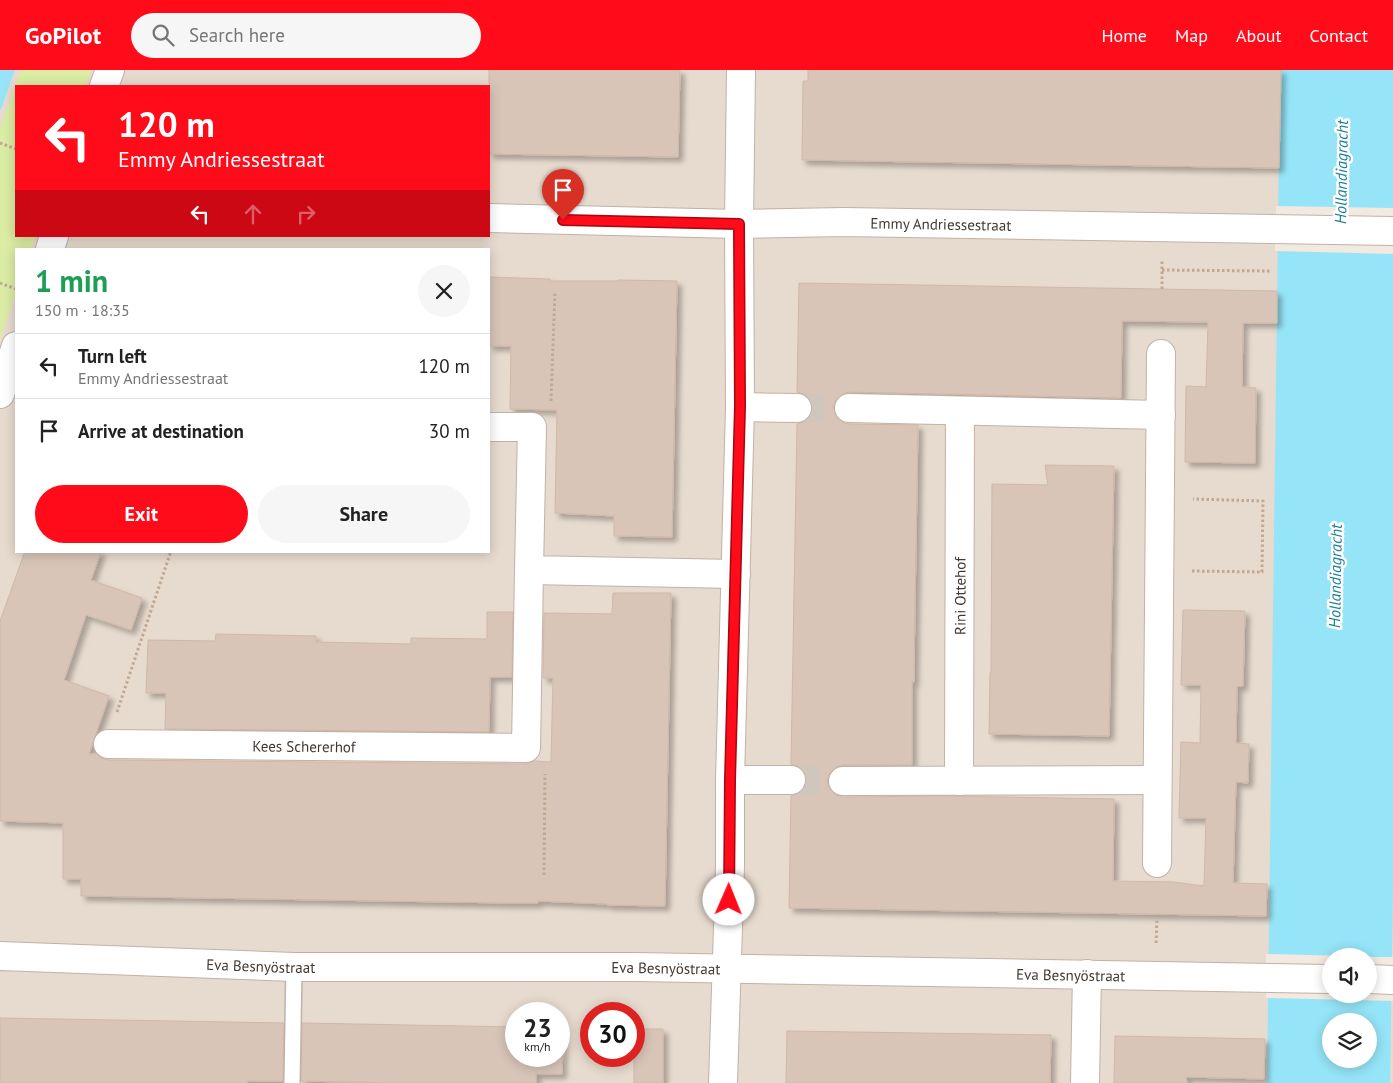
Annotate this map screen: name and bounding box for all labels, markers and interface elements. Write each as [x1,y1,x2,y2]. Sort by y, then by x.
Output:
search box [131,13,481,58]
text: GoPilot [25,20,101,51]
icon: search [149,21,177,49]
text: Search here [189,23,285,47]
text: Home [1101,24,1147,47]
text: Map [1175,24,1208,47]
text: About [1236,24,1282,47]
text: Contact [1310,24,1368,47]
text: 120 m [118,101,215,147]
icon: left [35,105,100,170]
water label: Hollandiagracht [1330,119,1352,224]
text: Emmy Andriessestraat [118,145,325,173]
pin [542,169,584,220]
icon: arrive [549,176,577,204]
icon: left [186,200,214,228]
icon: ahead [239,200,267,228]
icon: right [292,200,320,228]
street label: Emmy Andriessestraat [870,213,1012,234]
text: 1 min [35,261,108,300]
button: close [418,265,470,317]
text: 150 m · 18:35 [35,300,130,320]
text: Turn left [78,344,147,368]
icon: left [35,352,63,380]
text: 120 m [418,354,470,378]
text: Emmy Andriessestraat [78,368,228,388]
icon: arrive [35,417,63,445]
text: Arrive at destination [78,419,244,443]
text: 30 m [429,419,470,443]
button: Exit [35,485,248,543]
button: Share [258,485,470,543]
water label: Hollandiagracht [1324,523,1346,628]
street label: Rini Ottehof [950,556,969,635]
street label: Kees Schererhof [252,736,357,756]
position arrow [702,873,754,925]
map controls [1322,948,1377,1068]
button: sound [1322,948,1377,1003]
street label: Eva Besnyöstraat [206,954,315,977]
street label: Eva Besnyöstraat [611,958,720,978]
street label: Eva Besnyöstraat [1016,964,1125,985]
speed limit sign: 30 [580,1002,645,1067]
text: 23 [523,1012,552,1044]
button: layers [1322,1013,1377,1068]
text: km/h [524,1039,551,1054]

